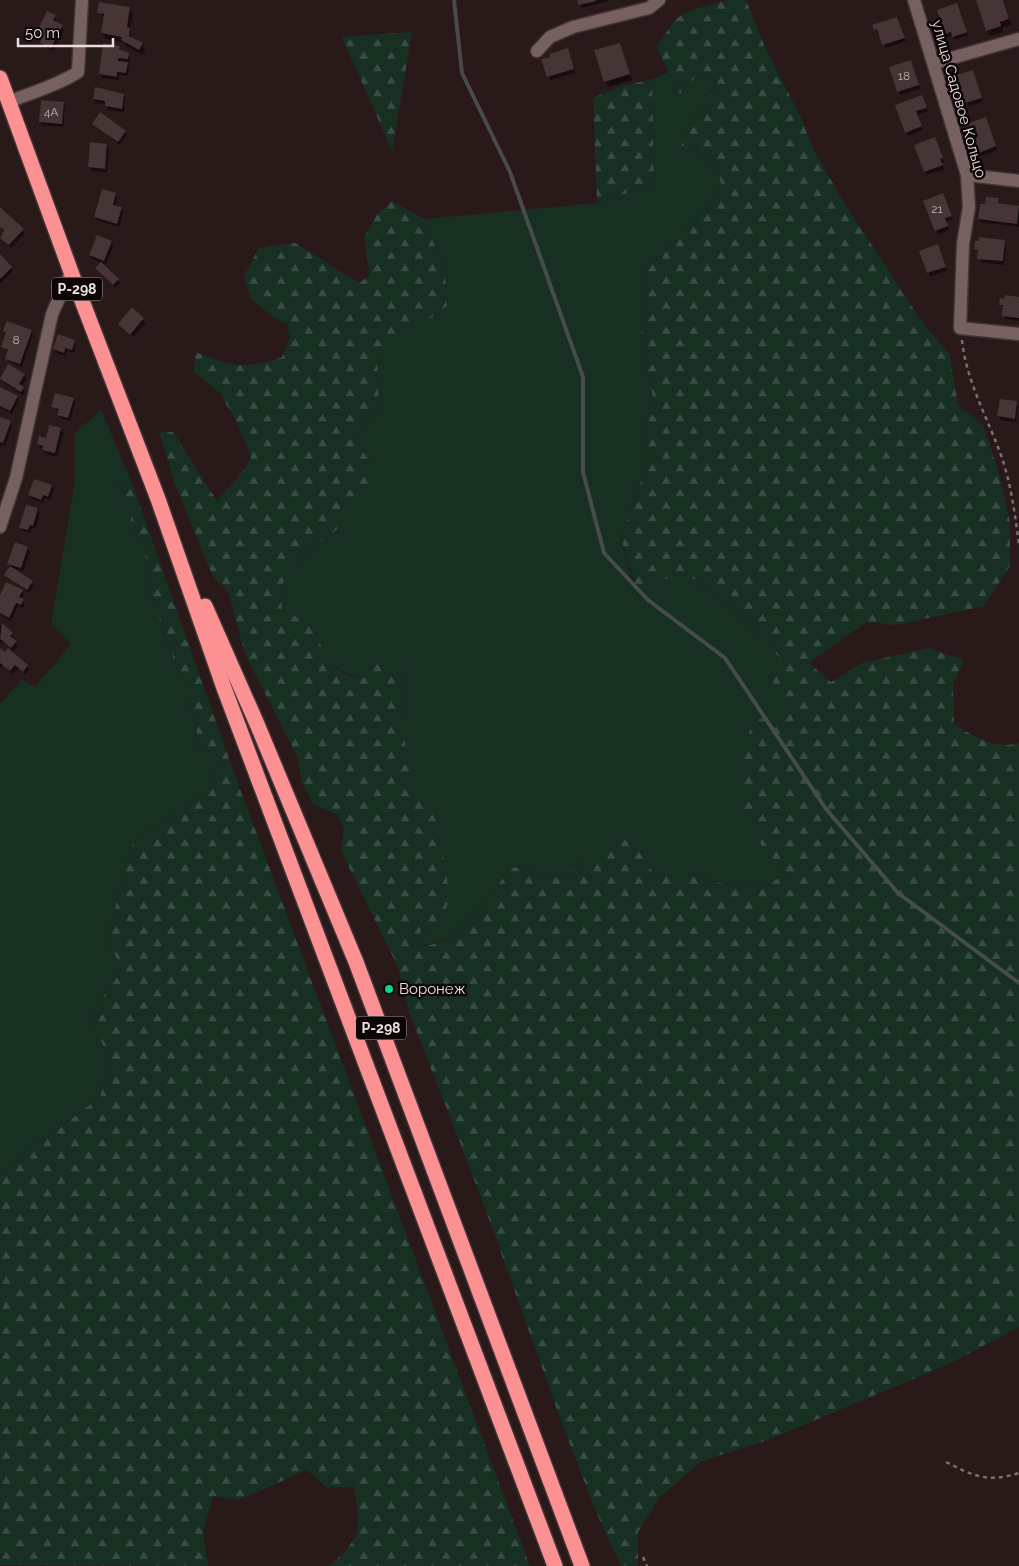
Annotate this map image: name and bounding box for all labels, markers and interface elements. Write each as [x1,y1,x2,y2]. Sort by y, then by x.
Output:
scale bar [18,15,112,47]
street label: улица Садовое Кольцо [928,18,990,180]
text: 50 m [25,24,60,42]
house number: 18 [898,69,910,83]
house number: 4А [44,105,58,119]
house number: 21 [931,202,943,216]
road number: Р-298 [52,278,102,300]
house number: 8 [12,333,20,347]
place label: Воронеж [399,980,466,998]
marker: Воронеж [383,983,395,995]
road number: Р-298 [356,1016,406,1040]

